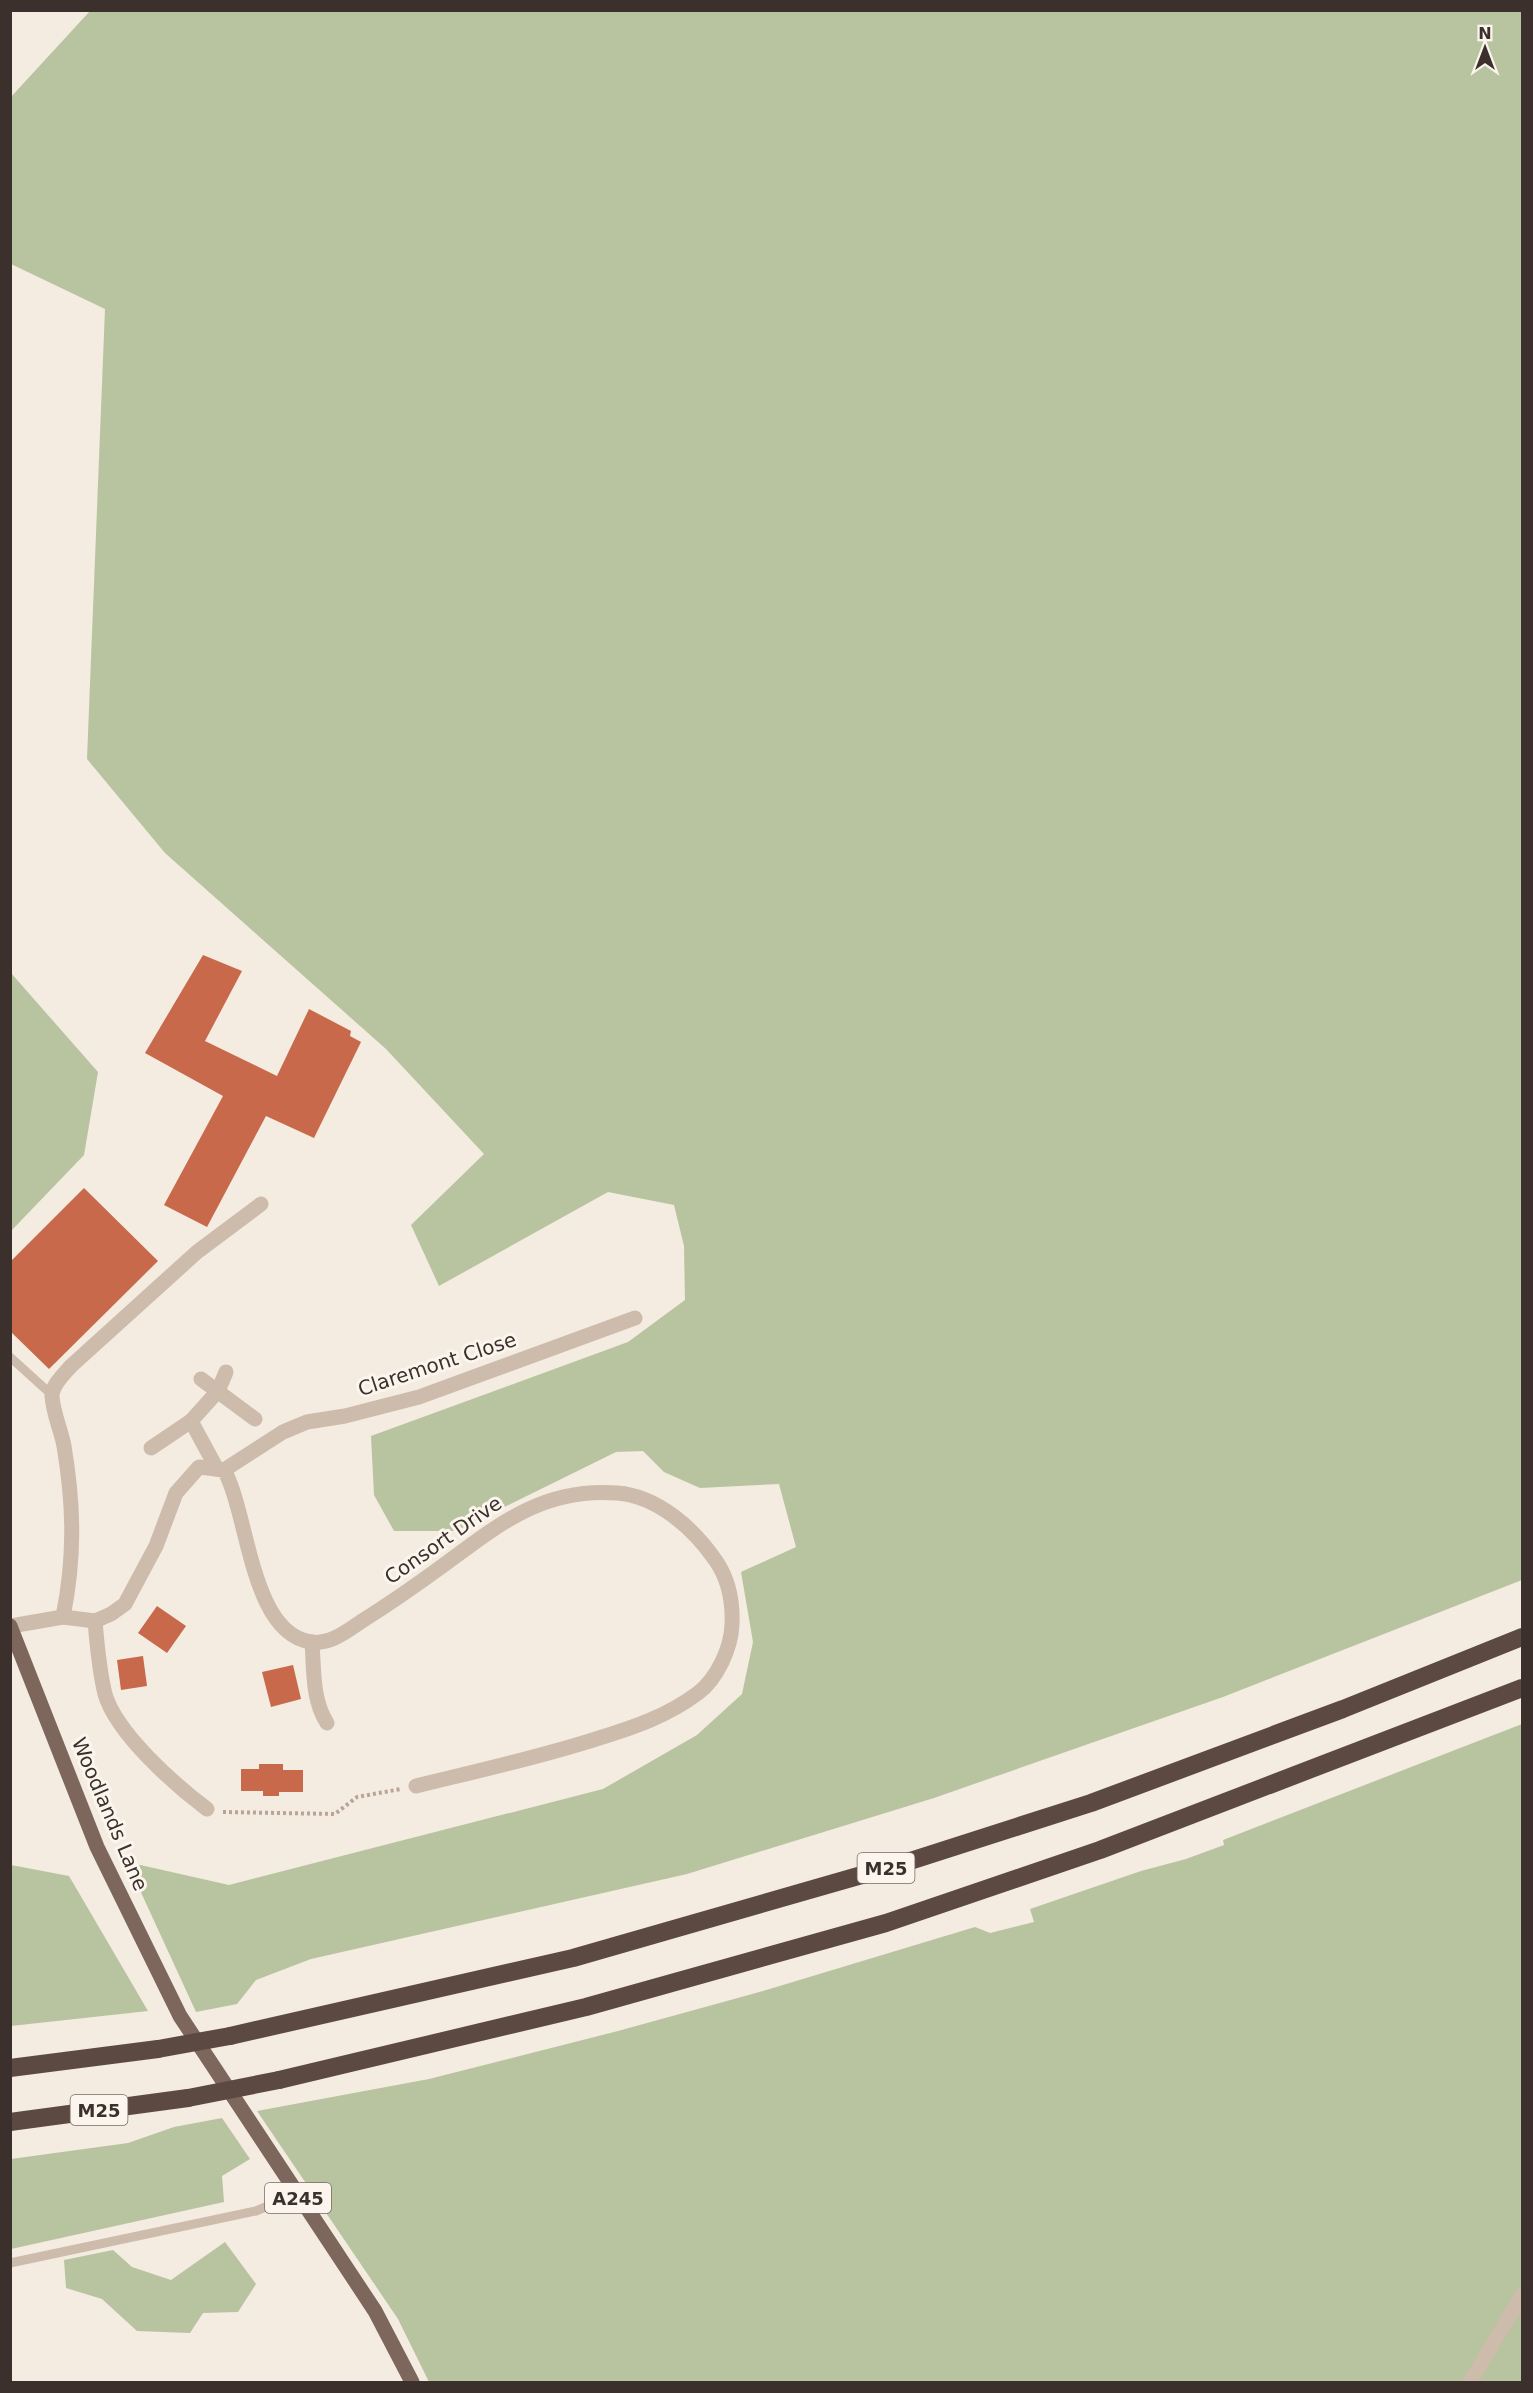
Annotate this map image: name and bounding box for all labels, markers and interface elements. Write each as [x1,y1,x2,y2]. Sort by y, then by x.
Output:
north arrow [1455,18,1515,78]
text: N [1478,24,1492,43]
street label: Claremont Close [355,1327,519,1401]
street label: Consort Drive [380,1491,506,1589]
street label: Woodlands Lane [67,1734,153,1894]
road number: M25 [858,1853,914,1883]
road number: M25 [70,2095,128,2125]
road number: A245 [265,2183,331,2213]

